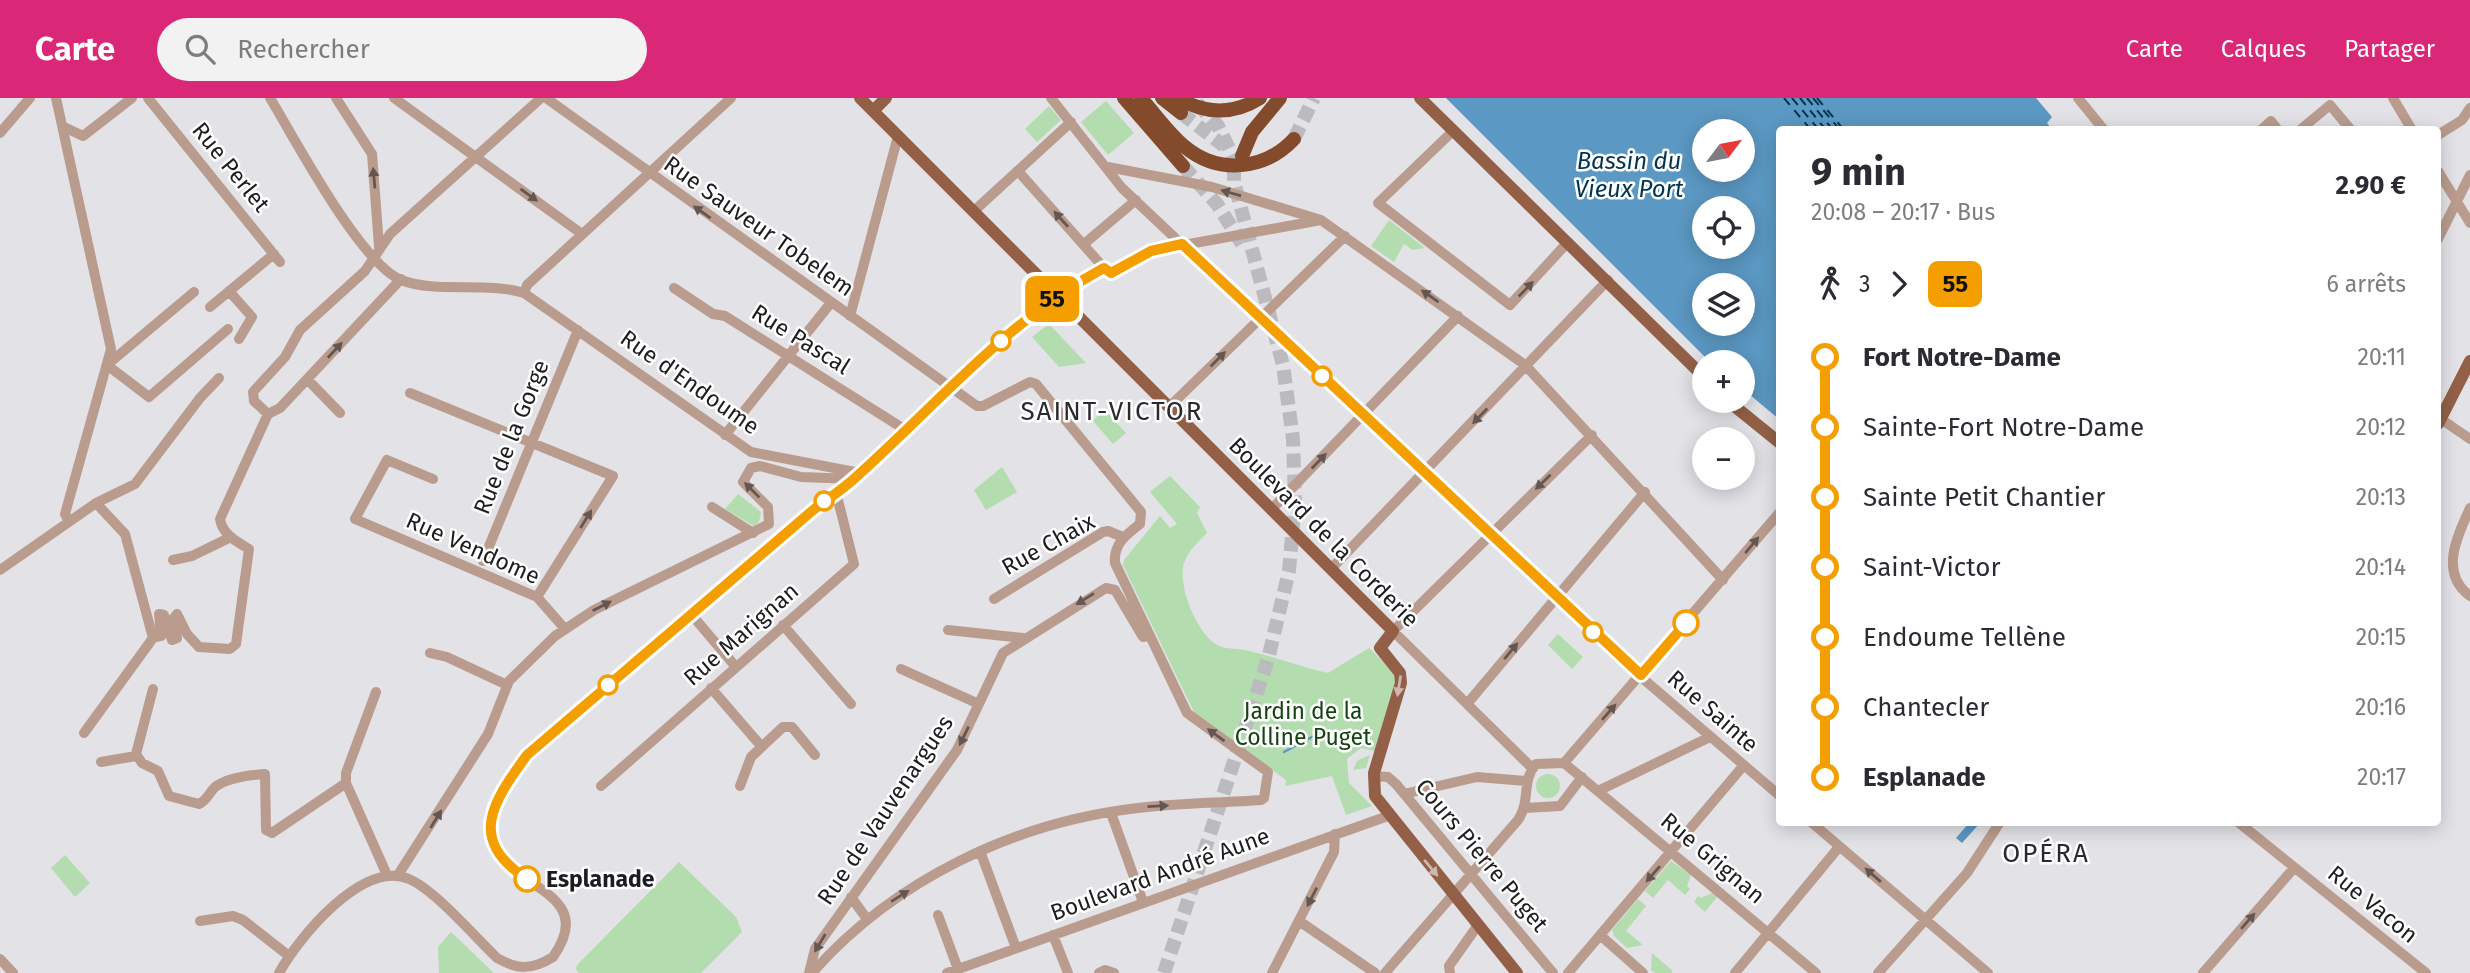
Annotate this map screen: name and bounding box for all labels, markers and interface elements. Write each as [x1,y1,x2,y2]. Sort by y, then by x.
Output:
search box [157,18,647,81]
text: Carte [35,29,115,69]
icon: search [181,30,219,68]
text: Rechercher [237,34,370,65]
text: Carte [2126,35,2183,63]
text: Calques [2221,35,2306,63]
text: Partager [2344,35,2435,63]
street label: Rue Perlet [186,116,276,218]
north arrow [1692,119,1755,182]
map controls [1692,119,1755,490]
water label: Bassin du Vieux Port [1575,147,1684,203]
text: 9 min [1811,149,1906,195]
street label: Rue Sauveur Tobelem [659,150,859,302]
one-way arrow [368,166,379,188]
text: 2.90 € [2336,170,2406,201]
one-way arrow [1220,187,1241,197]
one-way arrow [520,188,538,202]
button: locate [1692,196,1755,259]
text: 20:08 – 20:17 · Bus [1811,198,1995,226]
one-way arrow [693,205,711,219]
one-way arrow [1054,211,1070,228]
icon: walk [1811,265,1849,303]
icon: forward [1880,265,1918,303]
text: 3 [1859,270,1870,298]
text: 55 [1942,270,1968,298]
text: 6 arrêts [2326,270,2406,298]
button: layers [1692,273,1755,336]
line badge: 55 [1020,276,1084,322]
one-way arrow [1518,281,1534,298]
text: 55 [1039,285,1065,313]
one-way arrow [1421,289,1439,303]
street label: Rue Pascal [747,298,856,380]
street label: Rue d'Endoume [615,324,765,440]
unlabelled marker [991,331,1011,351]
one-way arrow [326,342,342,359]
text: Fort Notre-Dame [1863,342,2061,373]
text: 20:11 [2358,343,2406,371]
one-way arrow [1209,350,1226,367]
button: + [1692,350,1755,413]
street label: Rue de la Gorge [467,356,555,518]
unlabelled marker [1312,366,1332,386]
district label: SAINT-VICTOR [1020,396,1204,427]
one-way arrow [1471,407,1488,424]
text: Sainte-Fort Notre-Dame [1863,412,2144,443]
text: 20:12 [2356,413,2406,441]
button: − [1692,427,1755,490]
street label: Boulevard de la Corderie [1223,431,1425,633]
one-way arrow [1310,452,1327,469]
one-way arrow [1535,474,1552,490]
one-way arrow [743,482,760,498]
text: Sainte Petit Chantier [1863,482,2105,513]
text: 20:13 [2356,483,2406,511]
unlabelled marker [814,491,834,511]
street label: Rue Vendome [402,506,544,590]
street label: Rue Chaix [997,507,1100,581]
one-way arrow [580,509,593,528]
one-way arrow [1744,537,1759,554]
text: Saint-Victor [1863,552,2001,583]
text: 20:14 [2355,553,2406,581]
street label: Rue Marignan [678,576,804,692]
one-way arrow [1076,593,1095,606]
one-way arrow [592,600,612,611]
unlabelled marker [1673,610,1699,636]
unlabelled marker [1583,622,1603,642]
text: Endoume Tellène [1863,622,2066,653]
text: 20:15 [2356,623,2406,651]
one-way arrow [1503,643,1518,661]
street label: Rue Sainte [1662,664,1764,758]
unlabelled marker [598,675,618,695]
one-way arrow [1393,675,1404,697]
text: Chantecler [1863,692,1989,723]
text: 20:16 [2355,693,2406,721]
park label: Jardin de la Colline Puget [1235,697,1372,751]
one-way arrow [1601,703,1617,721]
street label: Rue de Vauvenargues [811,710,959,910]
one-way arrow [958,726,969,746]
one-way arrow [1207,729,1225,743]
text: Esplanade [1863,762,1986,793]
text: 20:17 [2357,763,2406,791]
street label: Cours Pierre Puget [1410,773,1555,938]
one-way arrow [1147,801,1169,812]
street label: Rue Grignan [1655,806,1771,910]
one-way arrow [430,809,443,828]
street label: Boulevard André Aune [1047,821,1273,927]
district label: OPÉRA [2002,838,2090,869]
street label: Rue Vacon [2322,859,2424,949]
one-way arrow [1423,860,1438,877]
place label: Esplanade [546,865,655,893]
one-way arrow [1646,865,1661,882]
marker: Esplanade [514,866,540,892]
one-way arrow [1865,868,1882,883]
one-way arrow [1306,887,1318,907]
one-way arrow [890,890,909,903]
one-way arrow [2240,913,2255,930]
one-way arrow [814,933,826,952]

